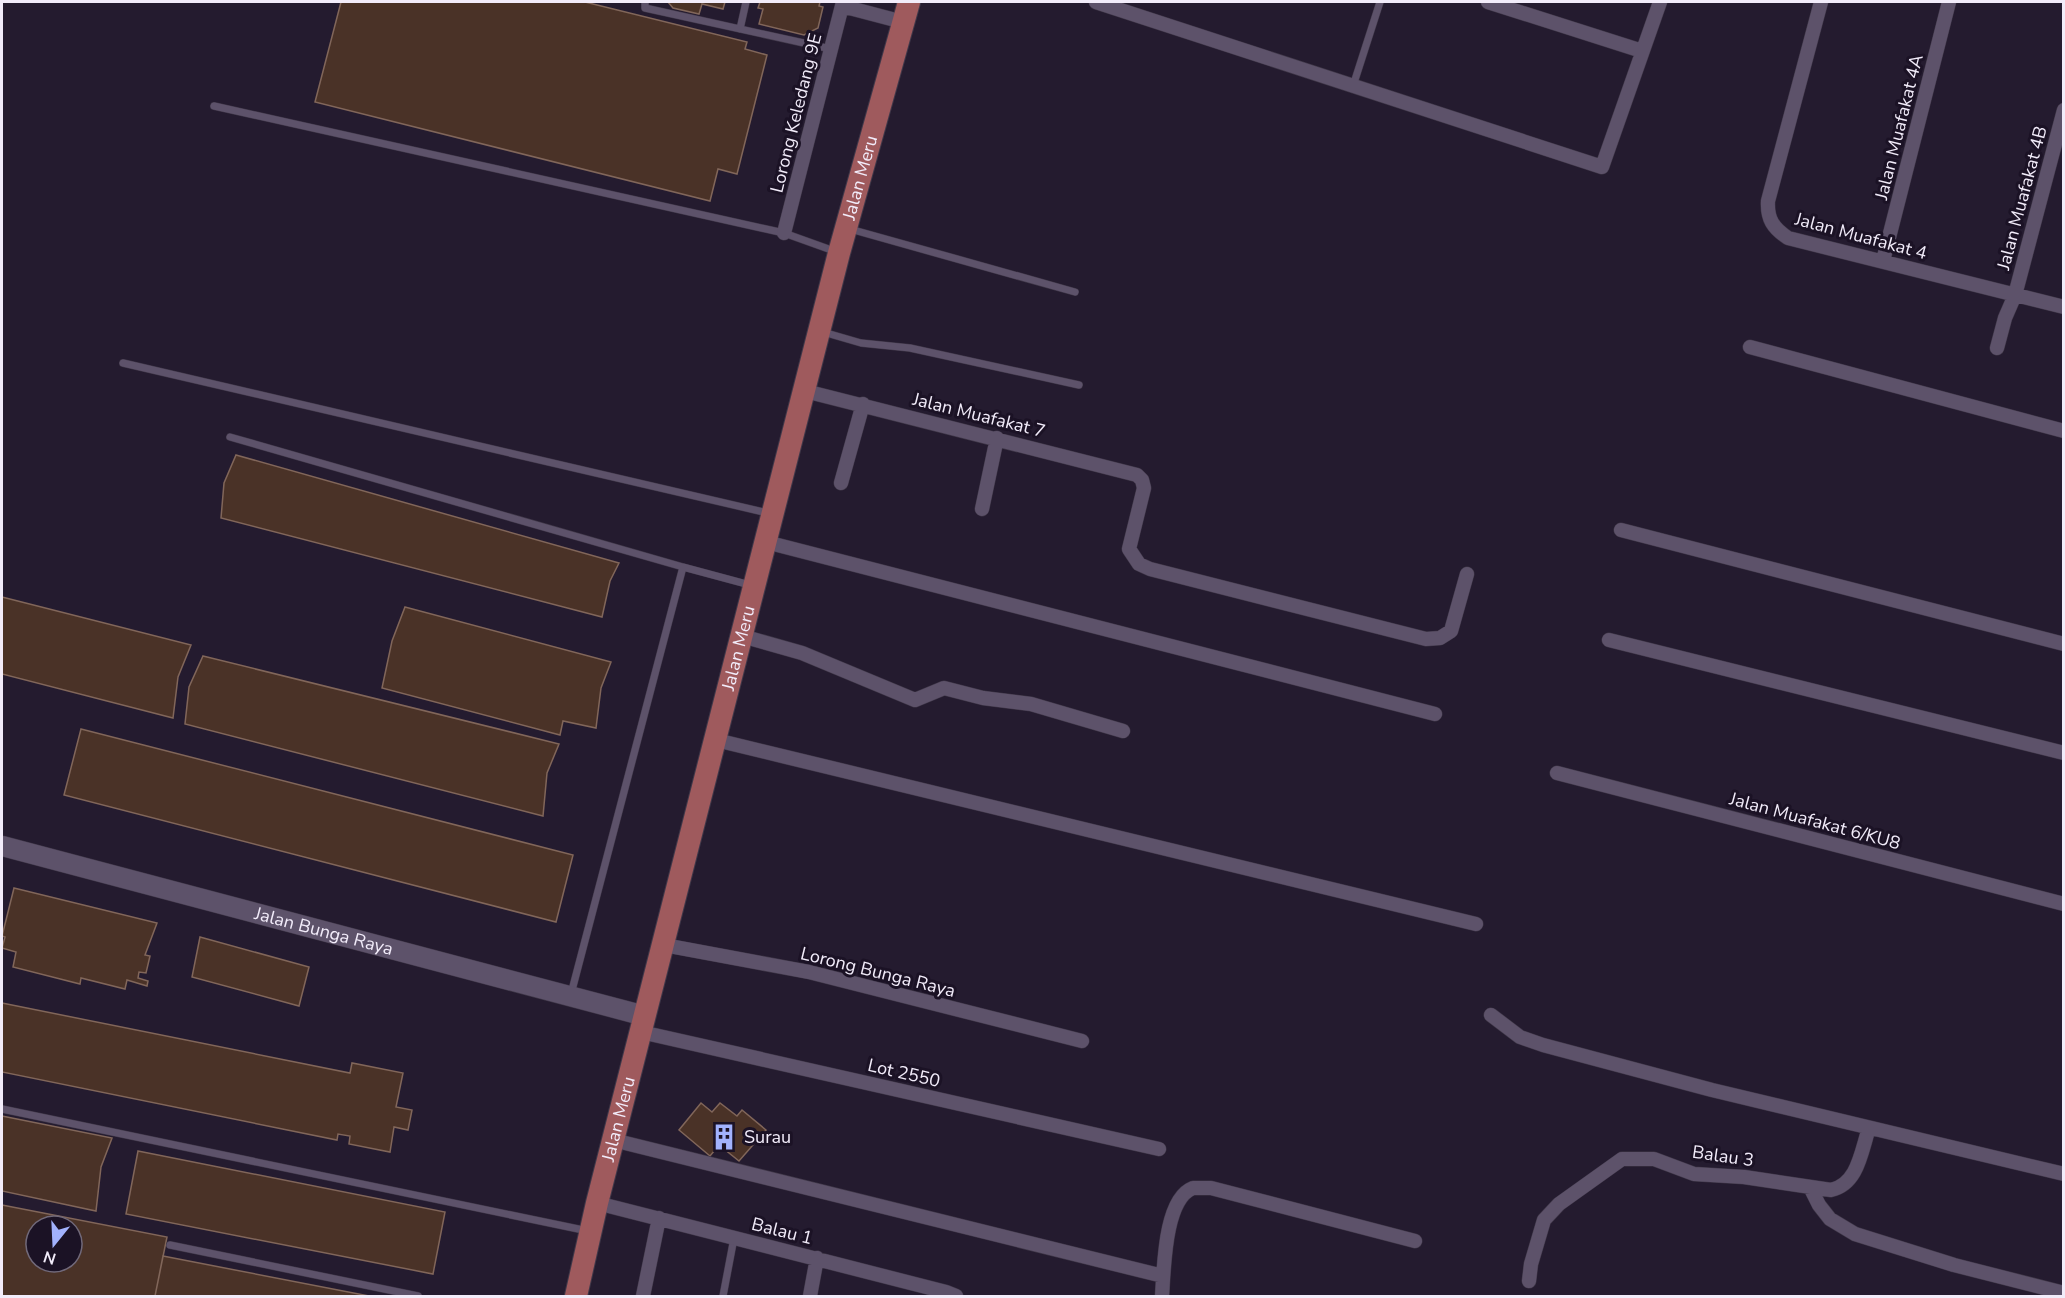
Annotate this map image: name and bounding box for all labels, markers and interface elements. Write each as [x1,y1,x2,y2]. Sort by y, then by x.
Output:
street label: Lorong Keledang 9E [765,31,827,195]
street label: Jalan Muafakat 4A [1869,52,1929,203]
street label: Jalan Muafakat 4B [1991,123,2053,274]
street label: Jalan Meru [837,133,883,223]
street label: Jalan Muafakat 4 [1791,207,1930,265]
street label: Jalan Muafakat 7 [909,387,1048,443]
street label: Jalan Meru [716,603,761,694]
street label: Jalan Muafakat 6/KU8 [1726,786,1903,855]
street label: Jalan Bunga Raya [251,901,396,961]
street label: Lorong Bunga Raya [798,941,958,1003]
street label: Lot 2550 [865,1053,943,1093]
street label: Jalan Meru [596,1074,641,1165]
building icon: Surau [709,1122,739,1152]
place label: Surau [744,1125,791,1149]
street label: Balau 3 [1691,1140,1755,1172]
street label: Balau 1 [749,1212,815,1250]
north arrow [24,1214,84,1274]
text: N [41,1245,59,1270]

